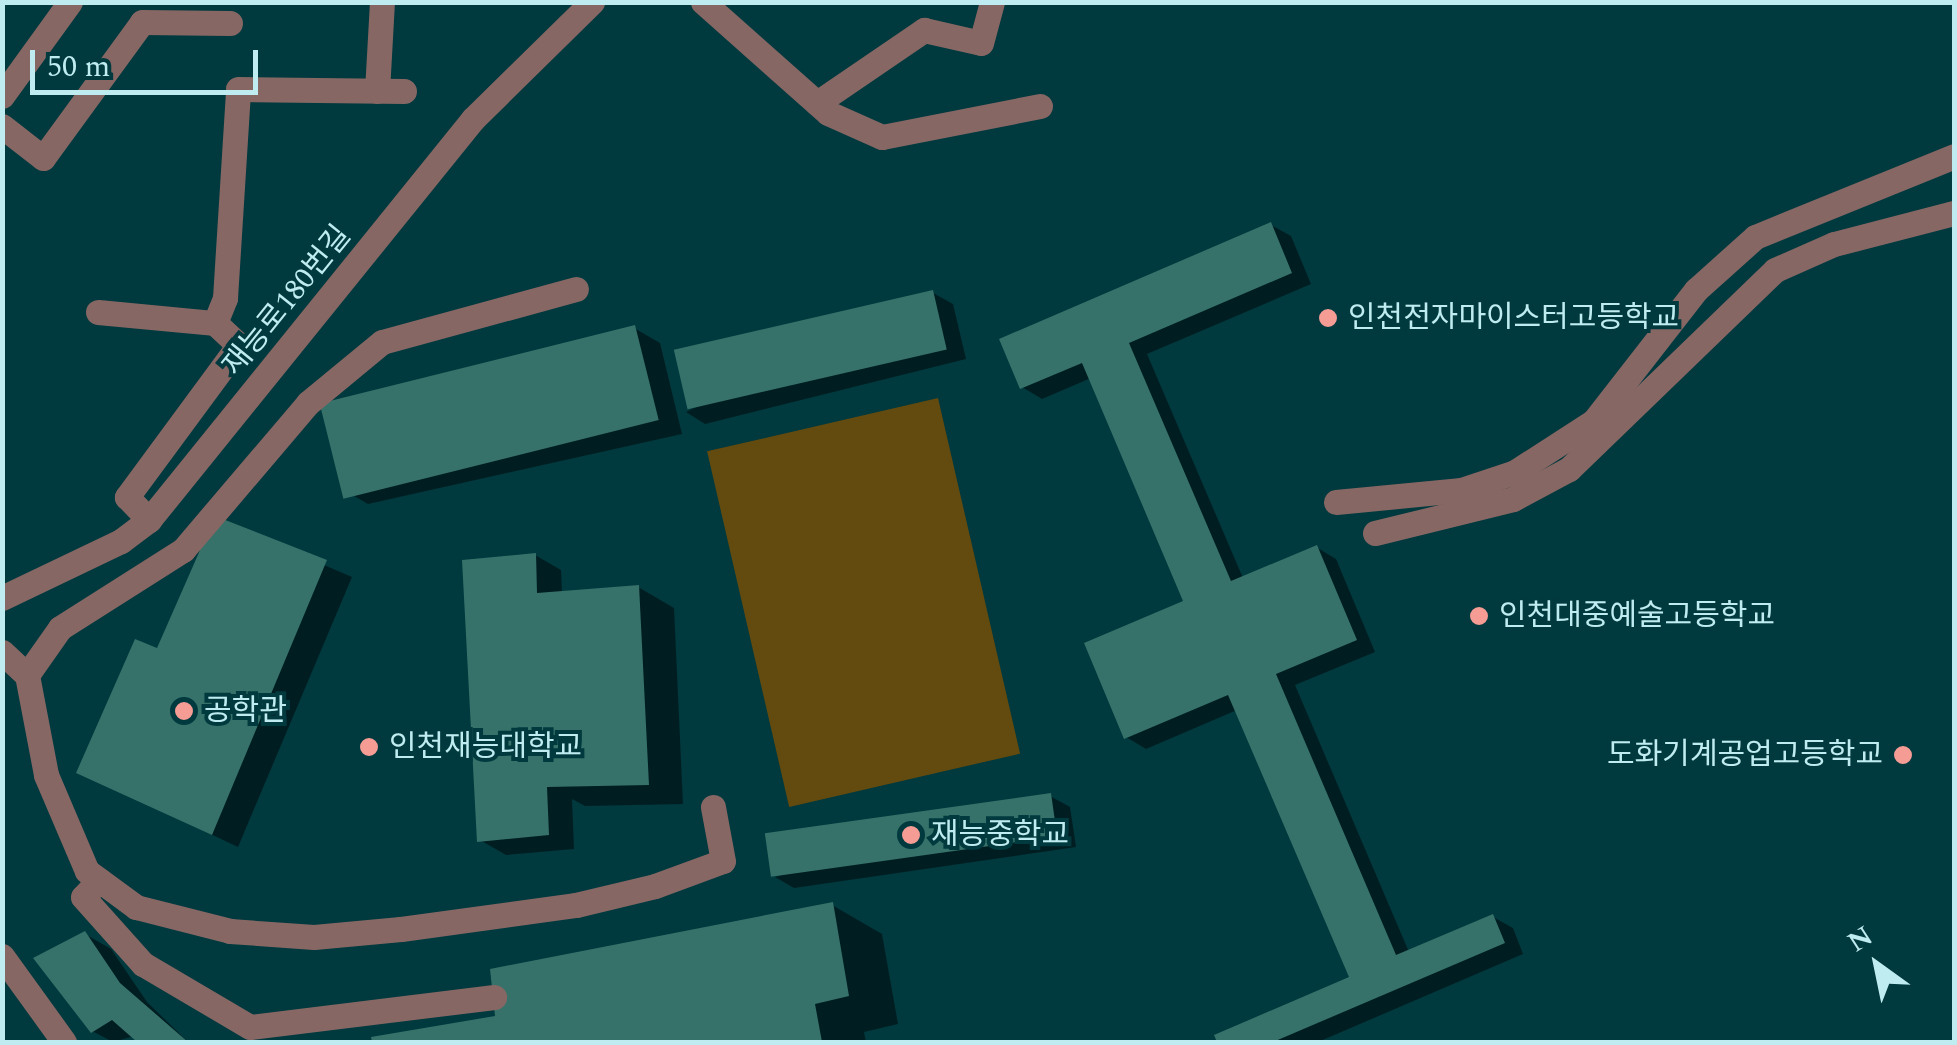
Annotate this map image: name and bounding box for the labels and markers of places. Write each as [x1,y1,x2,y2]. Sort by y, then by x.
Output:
place label: 인천전자마이스터고등학교 [1348,300,1679,336]
marker: 인천전자마이스터고등학교 [1317,307,1339,329]
place label: 인천대중예술고등학교 [1499,598,1775,634]
marker: 인천대중예술고등학교 [1468,605,1490,627]
place label: 공학관 [204,693,287,729]
marker: 공학관 [173,700,195,722]
place label: 인천재능대학교 [389,729,582,765]
marker: 인천재능대학교 [358,736,380,758]
place label: 도화기계공업고등학교 [1607,737,1883,773]
marker: 도화기계공업고등학교 [1892,744,1914,766]
place label: 재능중학교 [931,817,1069,853]
marker: 재능중학교 [900,824,922,846]

